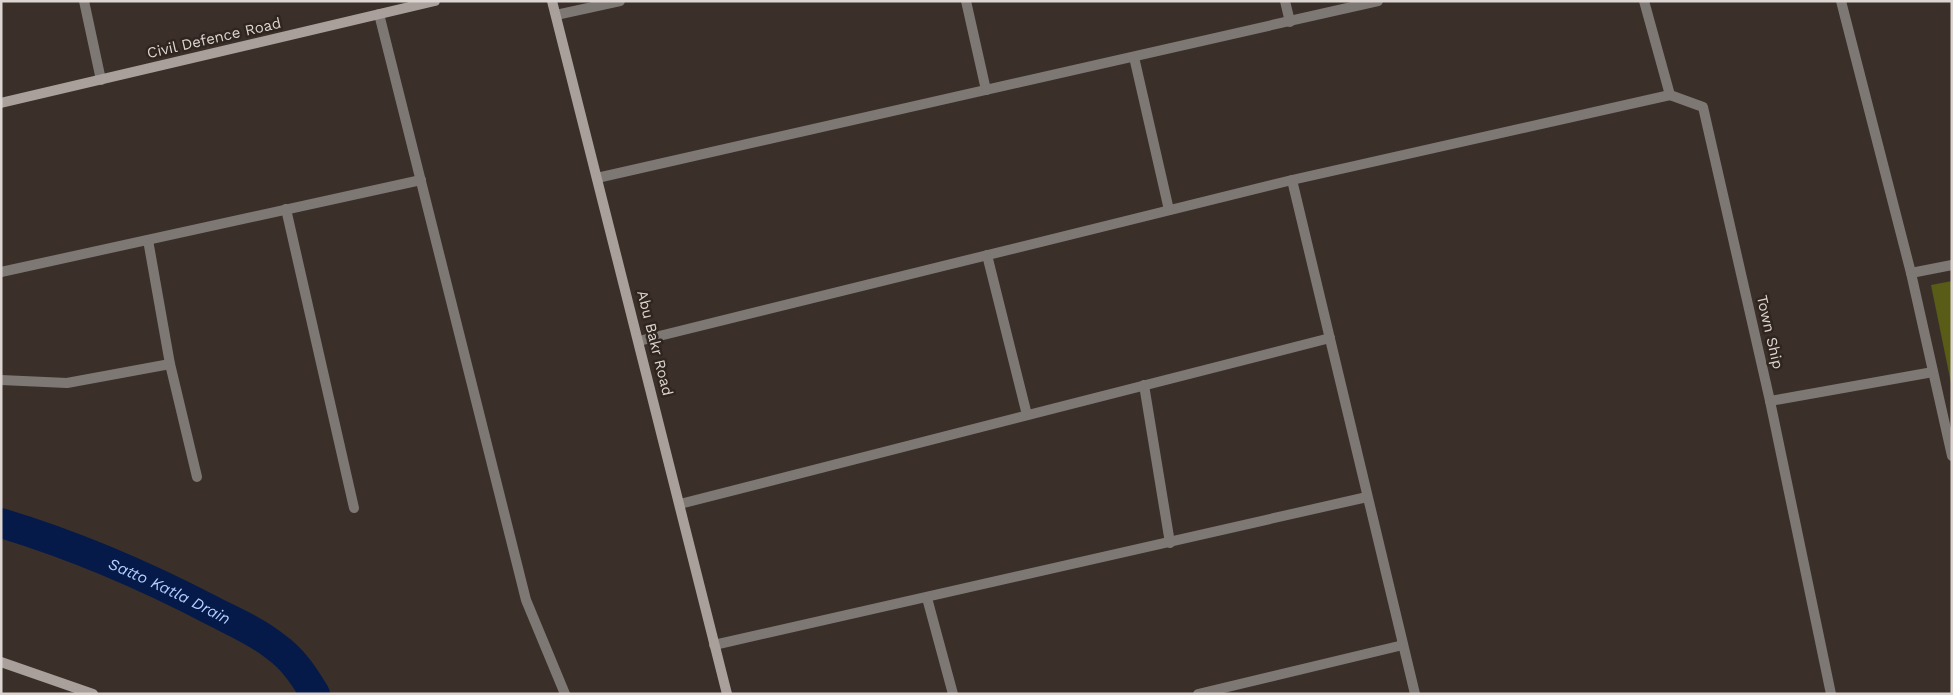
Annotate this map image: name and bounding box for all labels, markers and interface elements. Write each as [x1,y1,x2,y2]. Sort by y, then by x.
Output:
street label: Civil Defence Road [145,14,283,62]
street label: Abu Bakr Road [633,288,677,398]
street label: Town Ship [1753,293,1787,371]
water label: Satto Katla Drain [106,554,234,628]

